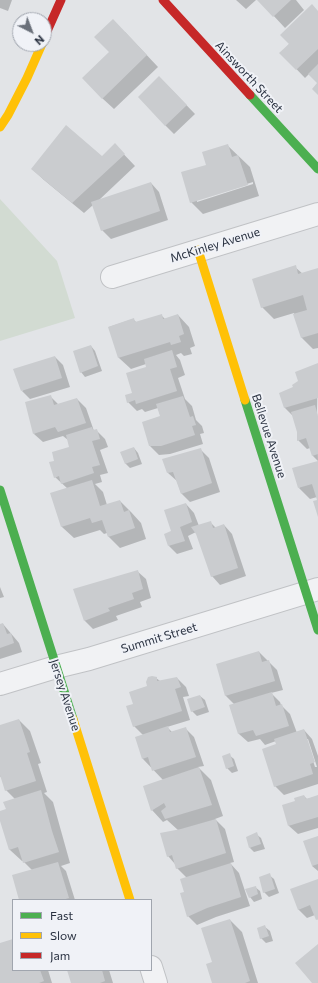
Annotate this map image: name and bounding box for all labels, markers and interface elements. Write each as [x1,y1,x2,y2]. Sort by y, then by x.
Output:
north arrow [12,12,52,52]
text: N [32,33,47,48]
street label: Ainsworth Street [212,38,286,116]
street label: McKinley Avenue [168,224,262,266]
street label: Bellevue Avenue [249,392,289,480]
street label: Summit Street [119,620,199,656]
street label: Jersey Avenue [47,657,83,733]
legend [12,899,152,971]
text: Fast [50,908,73,922]
text: Slow [50,928,77,942]
text: Jam [50,948,70,962]

